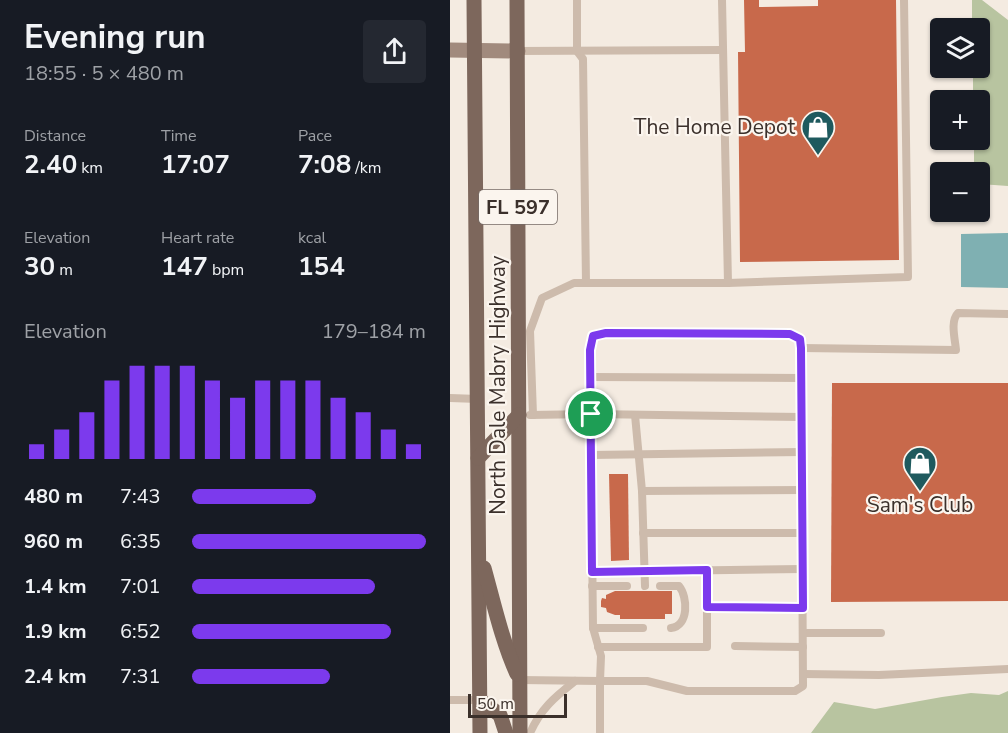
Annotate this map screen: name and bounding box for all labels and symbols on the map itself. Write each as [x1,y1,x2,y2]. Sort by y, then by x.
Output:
shop icon: The Home Depot [800,109,836,156]
place label: The Home Depot [634,113,796,141]
road number: FL 597 [479,190,557,224]
street label: North Dale Mabry Highway [484,255,512,515]
pin [565,388,616,439]
shop icon: Sam's Club [902,445,938,492]
place label: Sam's Club [867,491,973,519]
scale bar [468,691,567,718]

